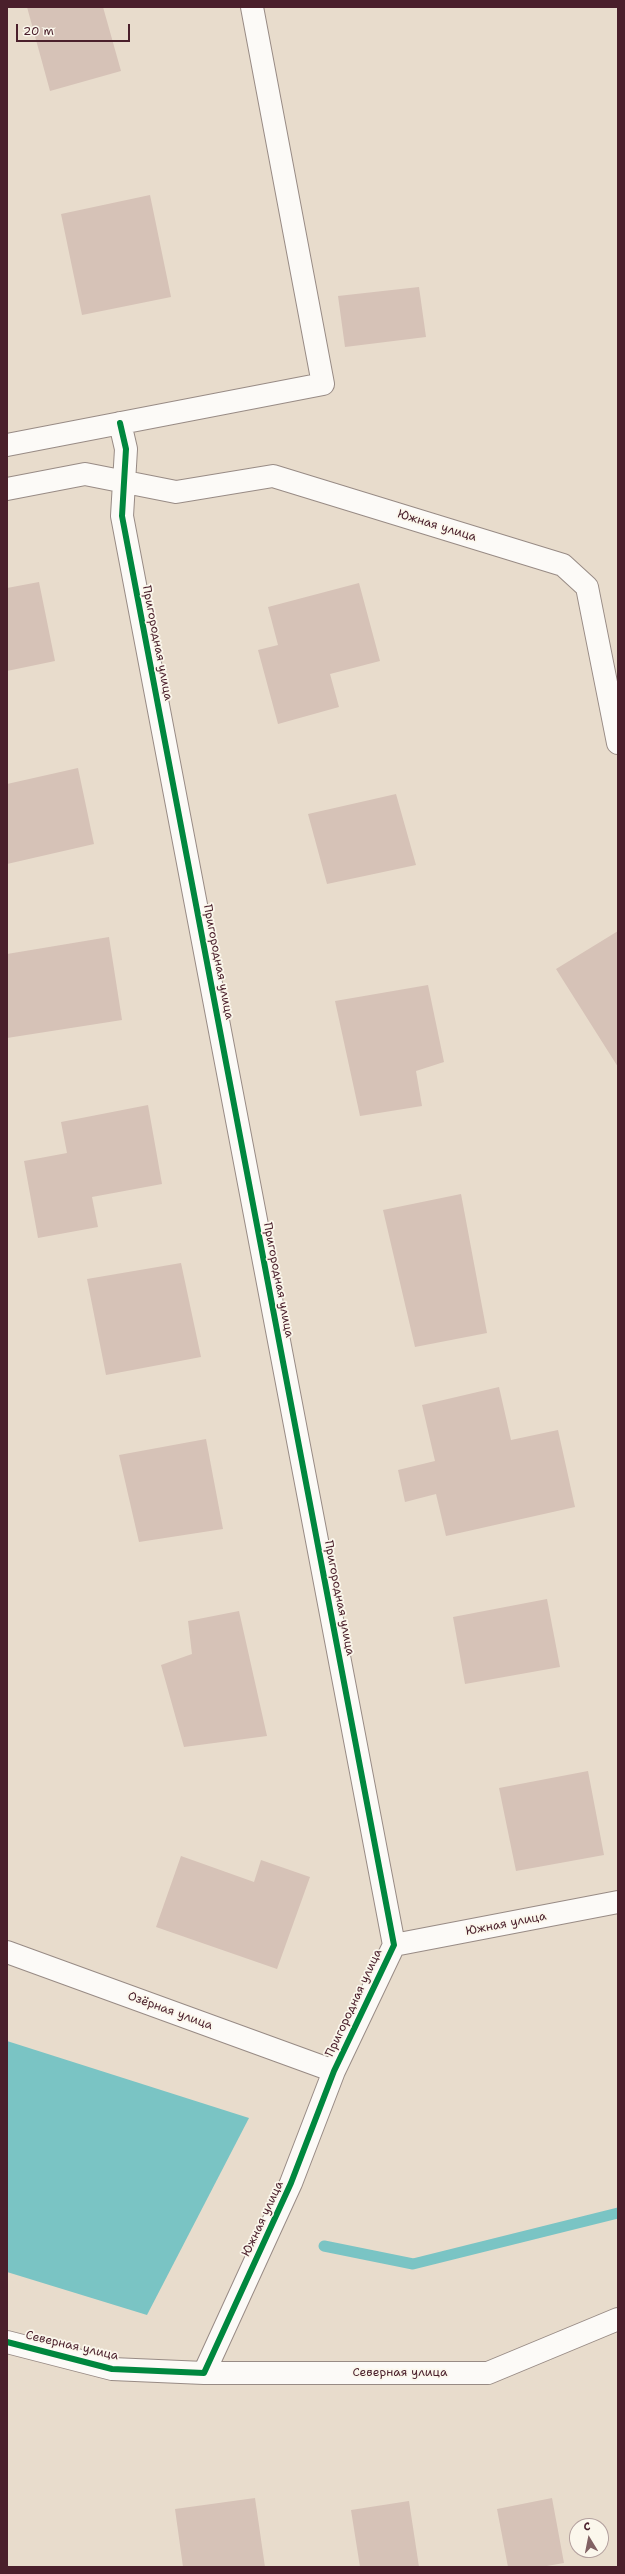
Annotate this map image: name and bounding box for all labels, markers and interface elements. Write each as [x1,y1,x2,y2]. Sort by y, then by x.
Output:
scale bar [18,16,132,42]
text: 20 m [23,23,54,39]
street label: Южная улица [396,507,478,545]
street label: Пригородная улица [139,584,175,702]
street label: Пригородная улица [200,903,236,1021]
street label: Пригородная улица [260,1221,296,1339]
street label: Пригородная улица [321,1539,357,1657]
street label: Южная улица [465,1909,547,1939]
street label: Пригородная улица [323,1947,385,2059]
street label: Озёрная улица [126,1989,214,2033]
street label: Южная улица [239,2179,287,2259]
street label: Северная улица [24,2328,120,2364]
street label: Северная улица [352,2366,448,2380]
north arrow [569,2518,609,2558]
text: С [582,2519,592,2535]

